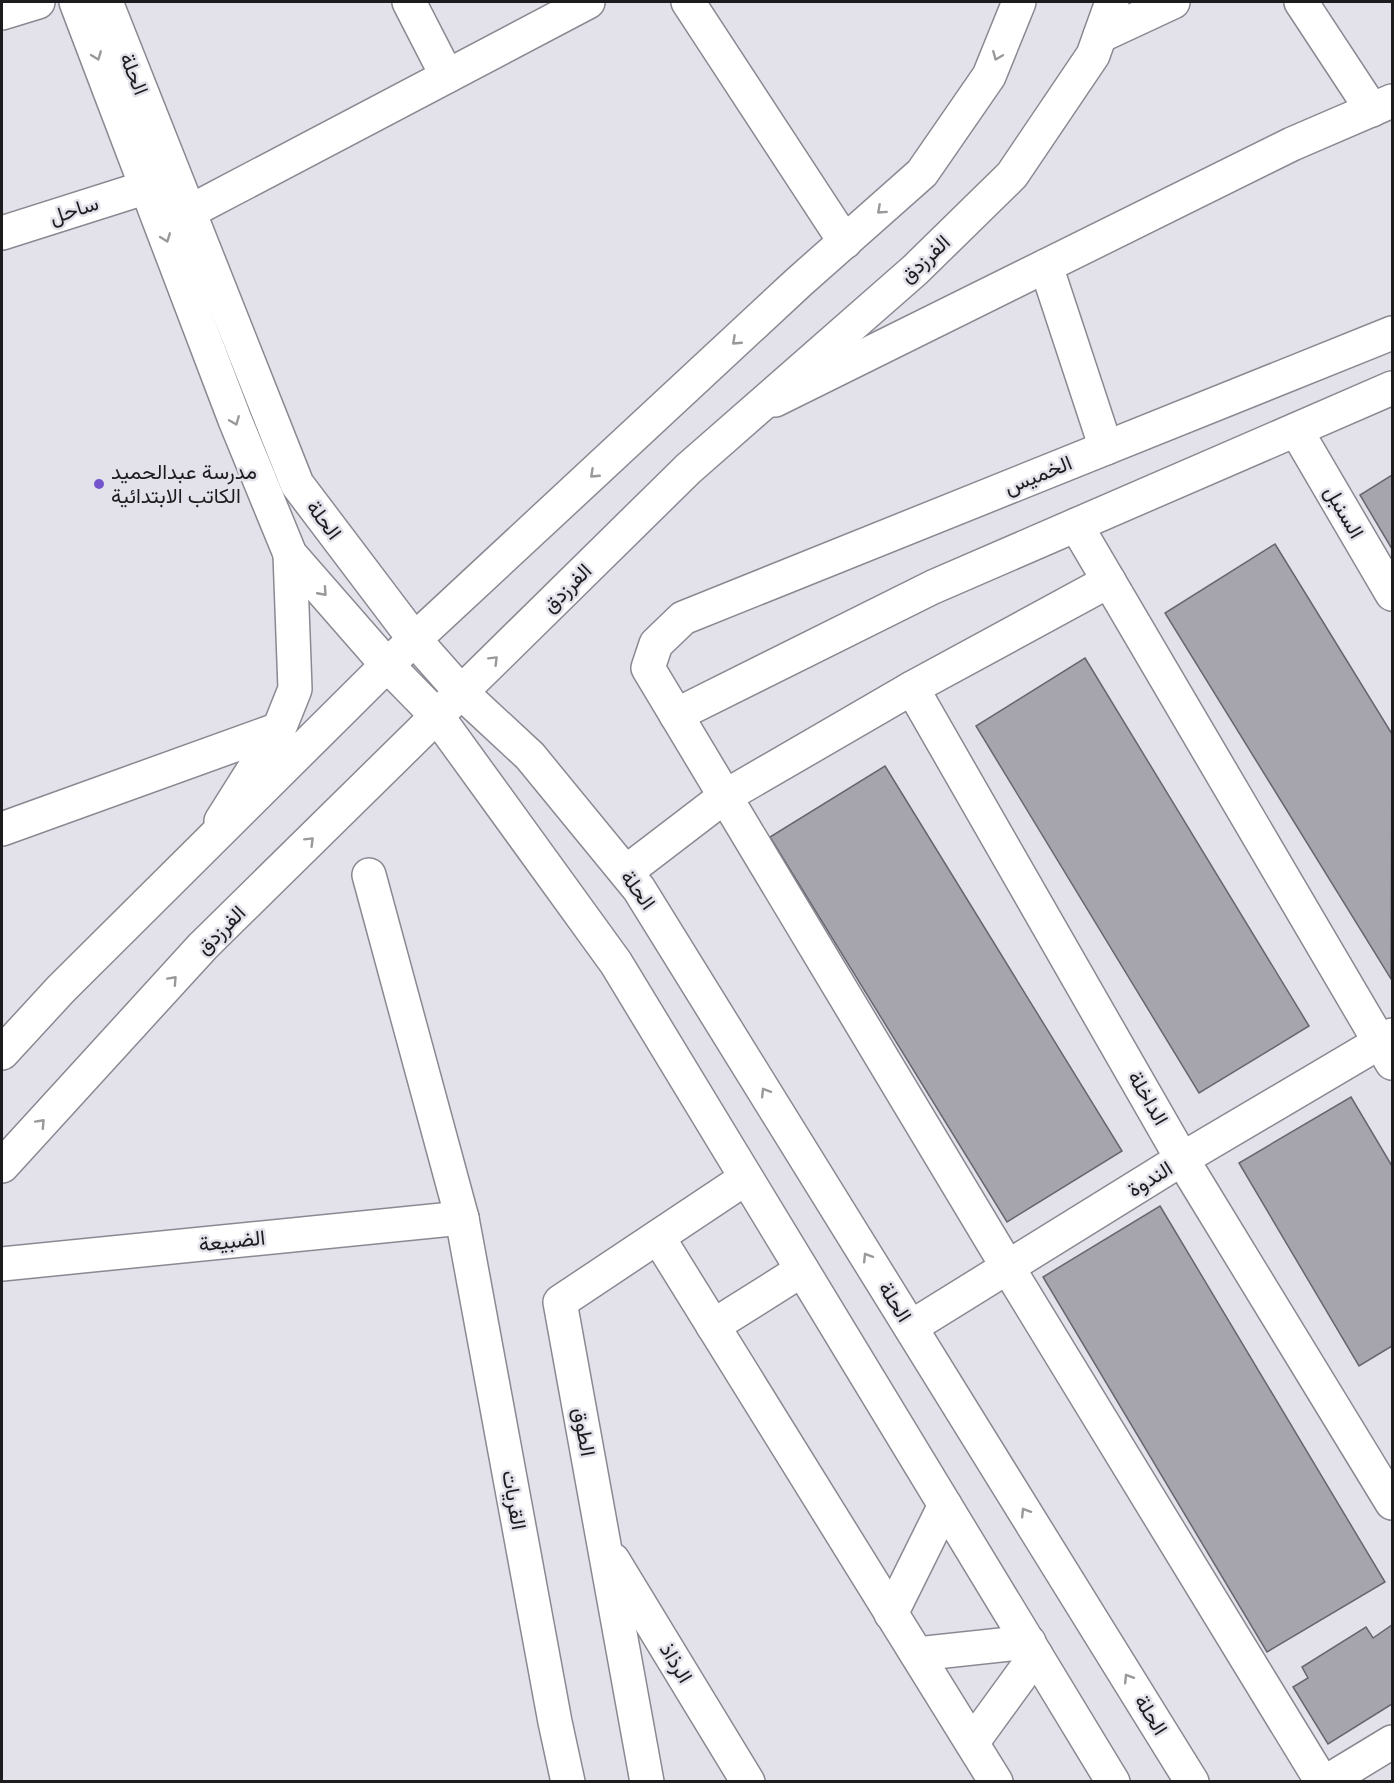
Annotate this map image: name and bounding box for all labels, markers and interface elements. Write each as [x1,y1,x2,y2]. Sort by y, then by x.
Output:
street label: الحلة [115,49,154,98]
one-way arrow [992,49,1004,60]
one-way arrow [90,50,102,61]
street label: ساحل [46,190,102,229]
one-way arrow [877,203,887,214]
street label: الفرزدق [894,229,956,289]
one-way arrow [159,232,171,243]
one-way arrow [733,334,743,345]
one-way arrow [228,415,240,426]
street label: الخميس [1000,450,1075,499]
place label: مدرسة عبدالحميد الكاتب الابتدائية [111,459,257,508]
one-way arrow [590,467,600,478]
marker: مدرسة عبدالحميد الكاتب الابتدائية [92,477,106,491]
street label: السنبل [1319,481,1370,543]
street label: الحلة [302,495,347,544]
street label: الفرزدق [537,558,597,618]
one-way arrow [316,585,327,596]
one-way arrow [487,656,497,667]
one-way arrow [303,838,314,849]
street label: الحلة [616,865,661,914]
street label: الفرزدق [191,900,251,960]
one-way arrow [166,976,177,986]
street label: الداخلة [1123,1066,1174,1129]
one-way arrow [760,1088,772,1098]
one-way arrow [34,1120,45,1130]
street label: الندوة [1123,1155,1177,1203]
street label: الضبيعة [197,1225,266,1256]
one-way arrow [864,1253,875,1264]
street label: الحلة [873,1277,917,1327]
street label: الطوق [567,1406,601,1458]
street label: القريات [496,1468,532,1532]
one-way arrow [1022,1508,1033,1519]
street label: الرذاذ [654,1638,698,1688]
one-way arrow [1124,1674,1136,1684]
street label: الحلة [1129,1690,1173,1740]

